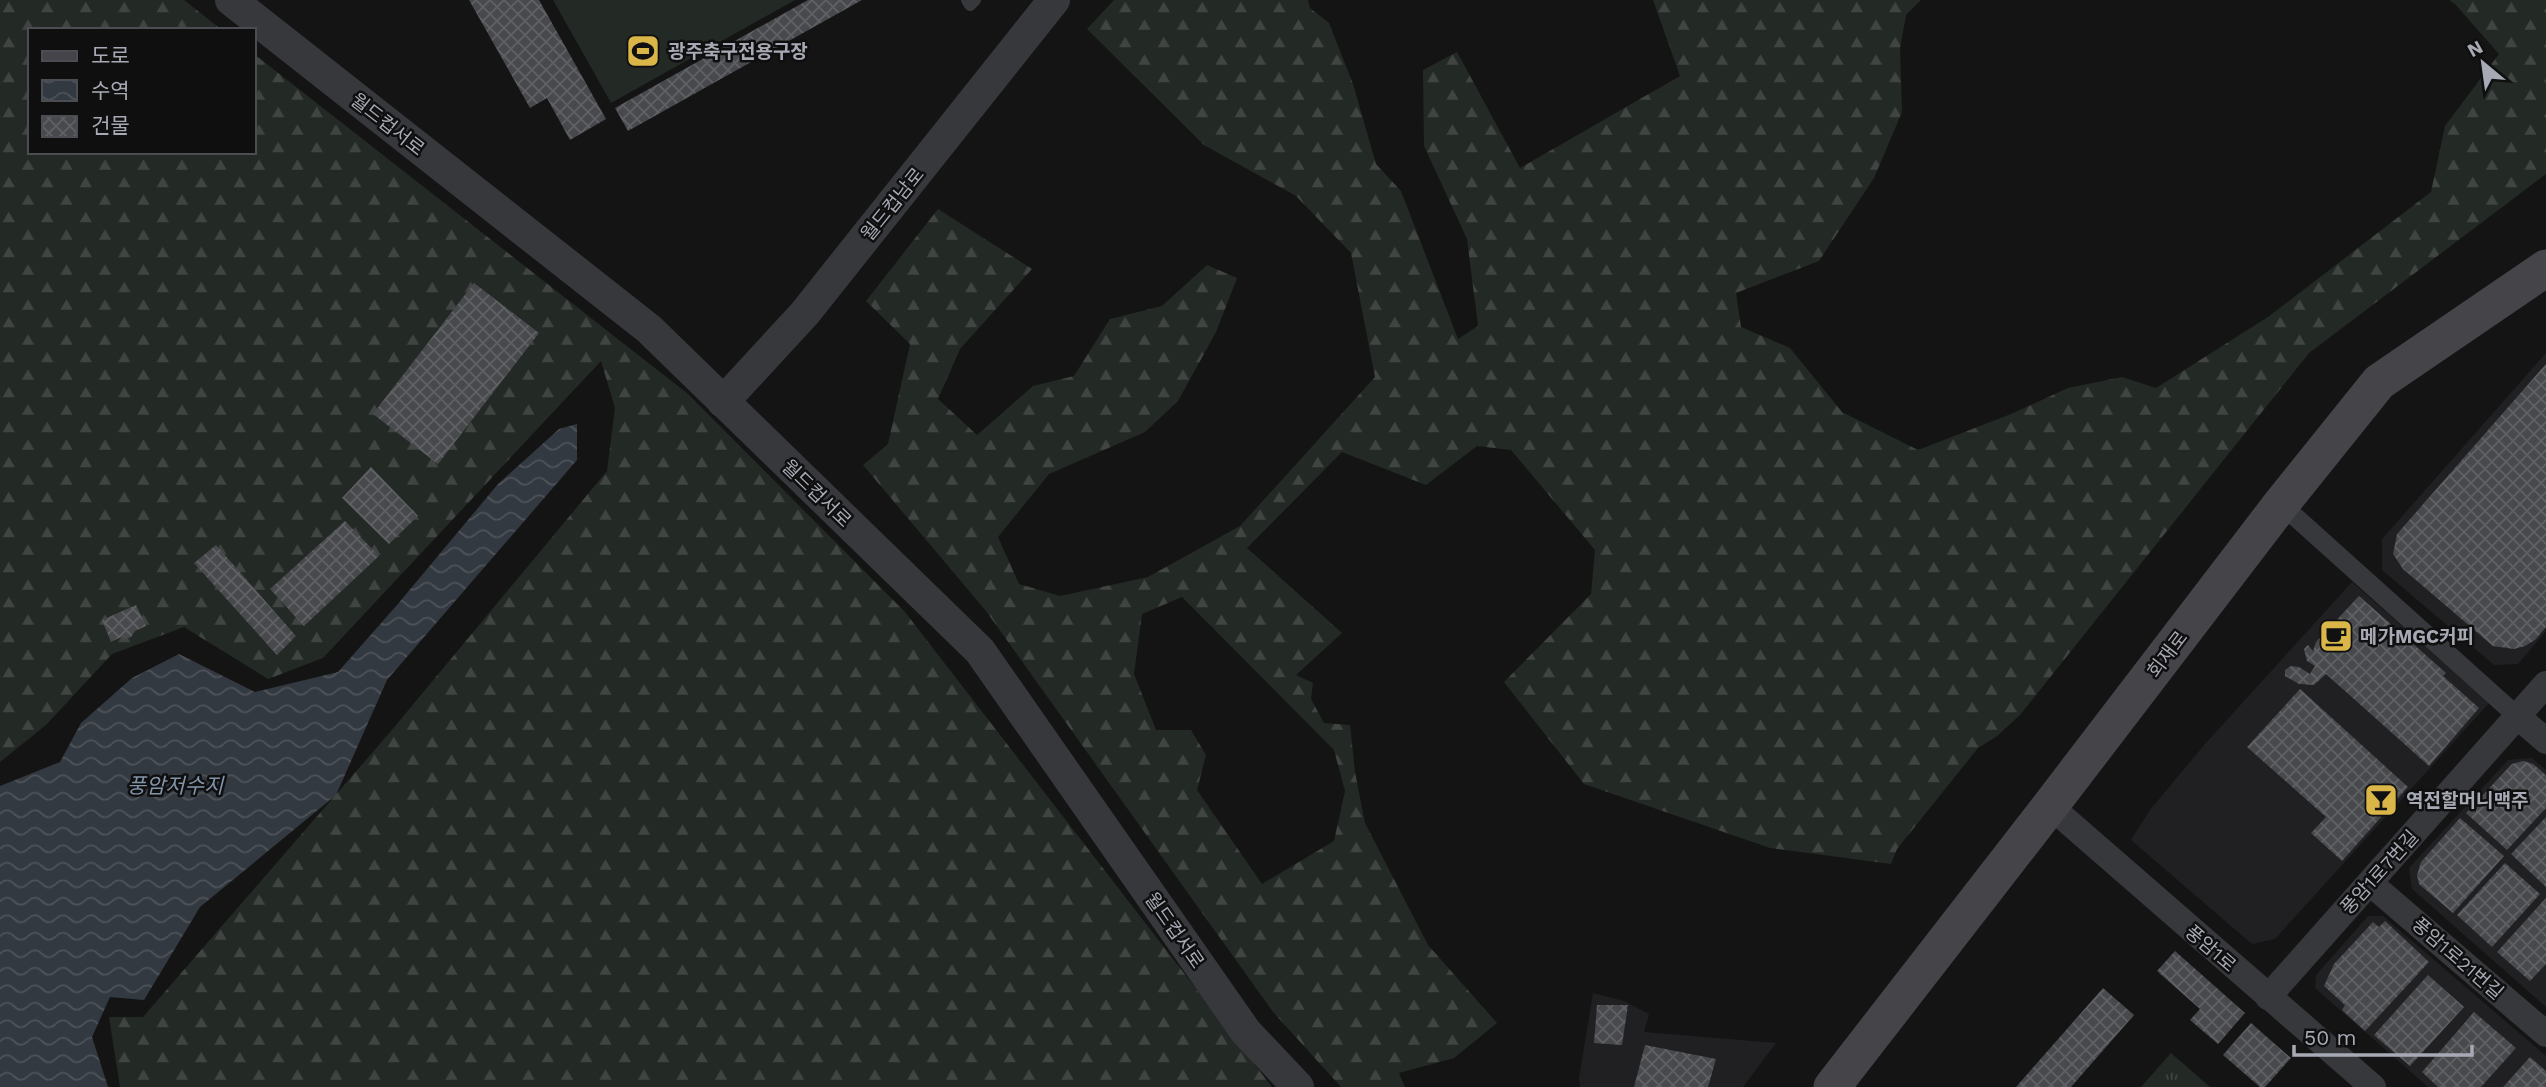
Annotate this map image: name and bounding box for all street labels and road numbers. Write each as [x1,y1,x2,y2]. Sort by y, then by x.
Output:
street label: 월드컵서로 [346,88,429,160]
street label: 월드컵남로 [856,163,929,246]
street label: 월드컵서로 [777,455,856,532]
street label: 회재로 [2142,626,2192,682]
street label: 풍암1로7번길 [2336,825,2423,919]
street label: 월드컵서로 [1140,888,1209,973]
street label: 풍암1로21번길 [2407,913,2508,1004]
street label: 풍암1로 [2181,920,2241,977]

